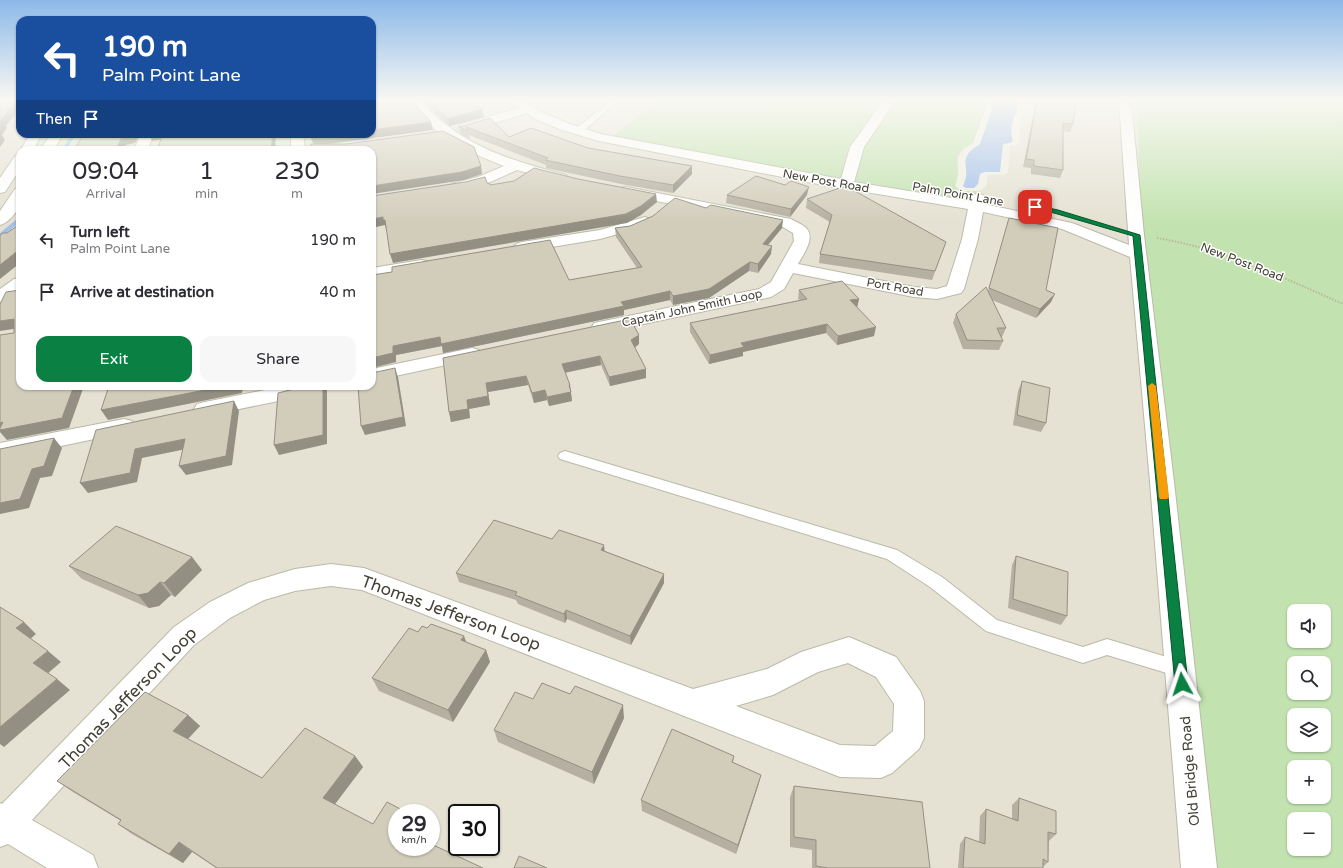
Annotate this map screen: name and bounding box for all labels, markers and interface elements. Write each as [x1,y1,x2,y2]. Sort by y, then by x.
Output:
text: 190 m [102,30,188,64]
icon: left [36,32,88,84]
text: Palm Point Lane [102,64,241,86]
icon: arrive [80,108,102,130]
text: Then [36,110,72,128]
text: 09:04 [72,157,139,186]
text: 1 [199,157,214,186]
text: 230 [274,157,320,186]
street label: New Post Road [782,167,870,195]
street label: Palm Point Lane [911,179,1005,209]
text: Arrival [85,186,126,202]
text: min [195,186,218,202]
text: m [291,186,303,202]
pin [1018,190,1052,224]
icon: arrive [1024,196,1046,218]
text: Turn left [70,223,130,241]
icon: left [36,229,58,251]
text: 190 m [310,231,356,249]
street label: New Post Road [1199,240,1285,284]
text: Palm Point Lane [70,241,170,257]
street label: Port Road [865,275,925,299]
icon: arrive [36,281,58,303]
text: Arrive at destination [70,283,214,301]
text: 40 m [319,283,356,301]
street label: Captain John Smith Loop [620,286,764,330]
button: Exit [36,336,192,382]
button: Share [200,336,356,382]
street label: Thomas Jefferson Loop [358,571,544,655]
map controls [1287,604,1331,856]
button: sound [1287,604,1331,648]
street label: Thomas Jefferson Loop [55,623,201,773]
button: search [1287,656,1331,700]
position arrow [1161,663,1203,705]
button: layers [1287,708,1331,752]
street label: Old Bridge Road [1177,715,1203,827]
button: + [1287,760,1331,804]
speed limit sign: 30 [448,804,500,856]
button: − [1287,812,1331,856]
text: 29 [401,813,427,837]
text: km/h [401,834,427,846]

